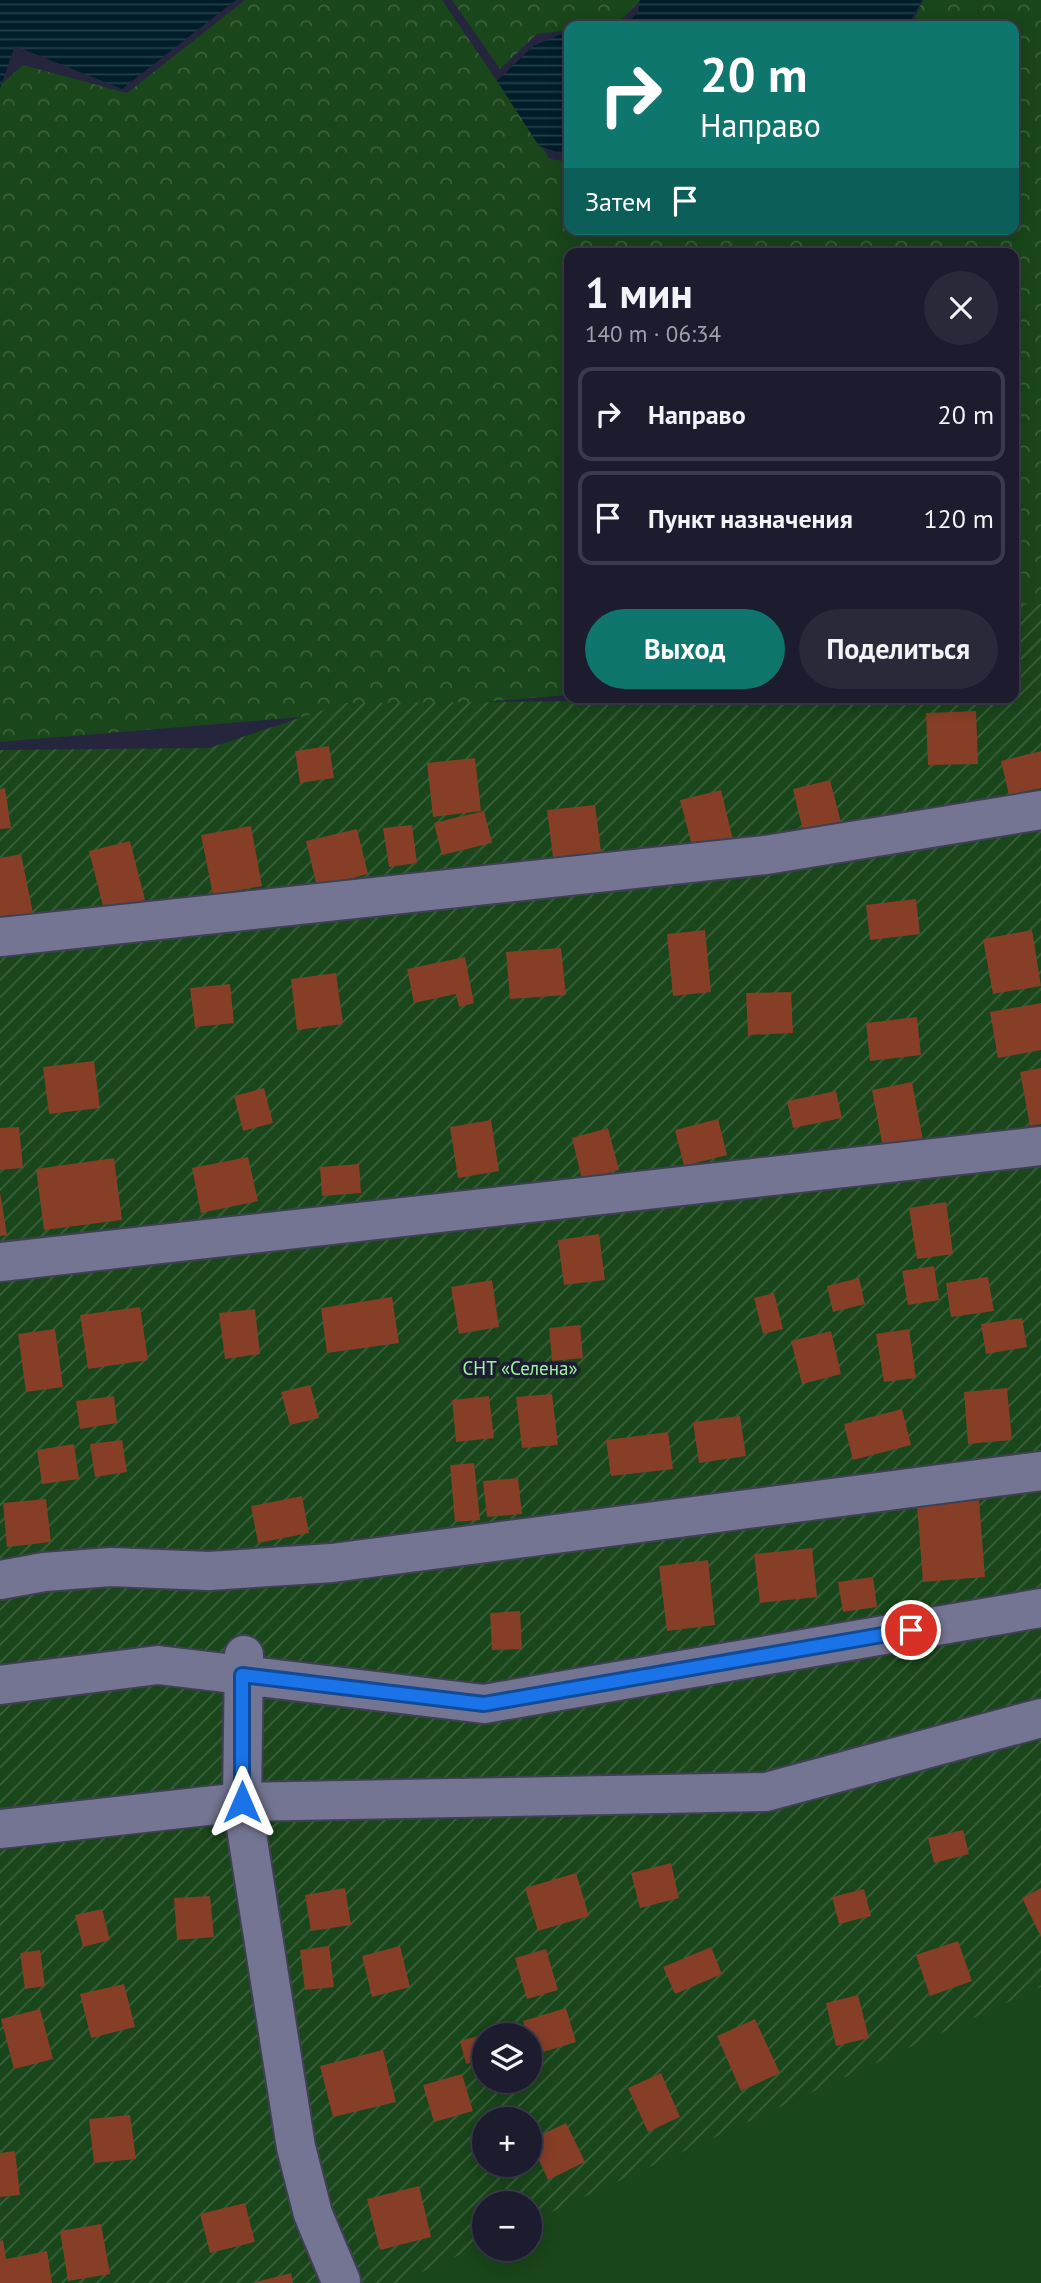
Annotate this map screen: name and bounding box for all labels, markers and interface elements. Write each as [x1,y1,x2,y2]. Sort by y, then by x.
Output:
text: 20 m [700,42,807,106]
icon: right [585,49,676,140]
text: Направо [700,104,821,146]
icon: arrive [666,182,704,220]
text: Затем [585,185,652,218]
text: 1 мин [585,265,693,320]
button: close [924,271,998,345]
text: 140 m · 06:34 [585,319,721,348]
icon: right [589,395,627,433]
text: Направо [648,398,746,431]
text: 20 m [938,398,994,431]
icon: arrive [589,499,627,537]
text: Пункт назначения [648,502,853,535]
text: 120 m [923,502,994,535]
button: Выход [585,609,785,689]
button: Поделиться [799,609,998,689]
park label: СНТ «Селена» [463,1356,577,1380]
pin [881,1600,941,1660]
icon: arrive [892,1611,930,1649]
position arrow [205,1765,279,1839]
map controls [472,2023,542,2261]
button: layers [472,2023,542,2093]
button: + [472,2107,542,2177]
button: − [472,2191,542,2261]

